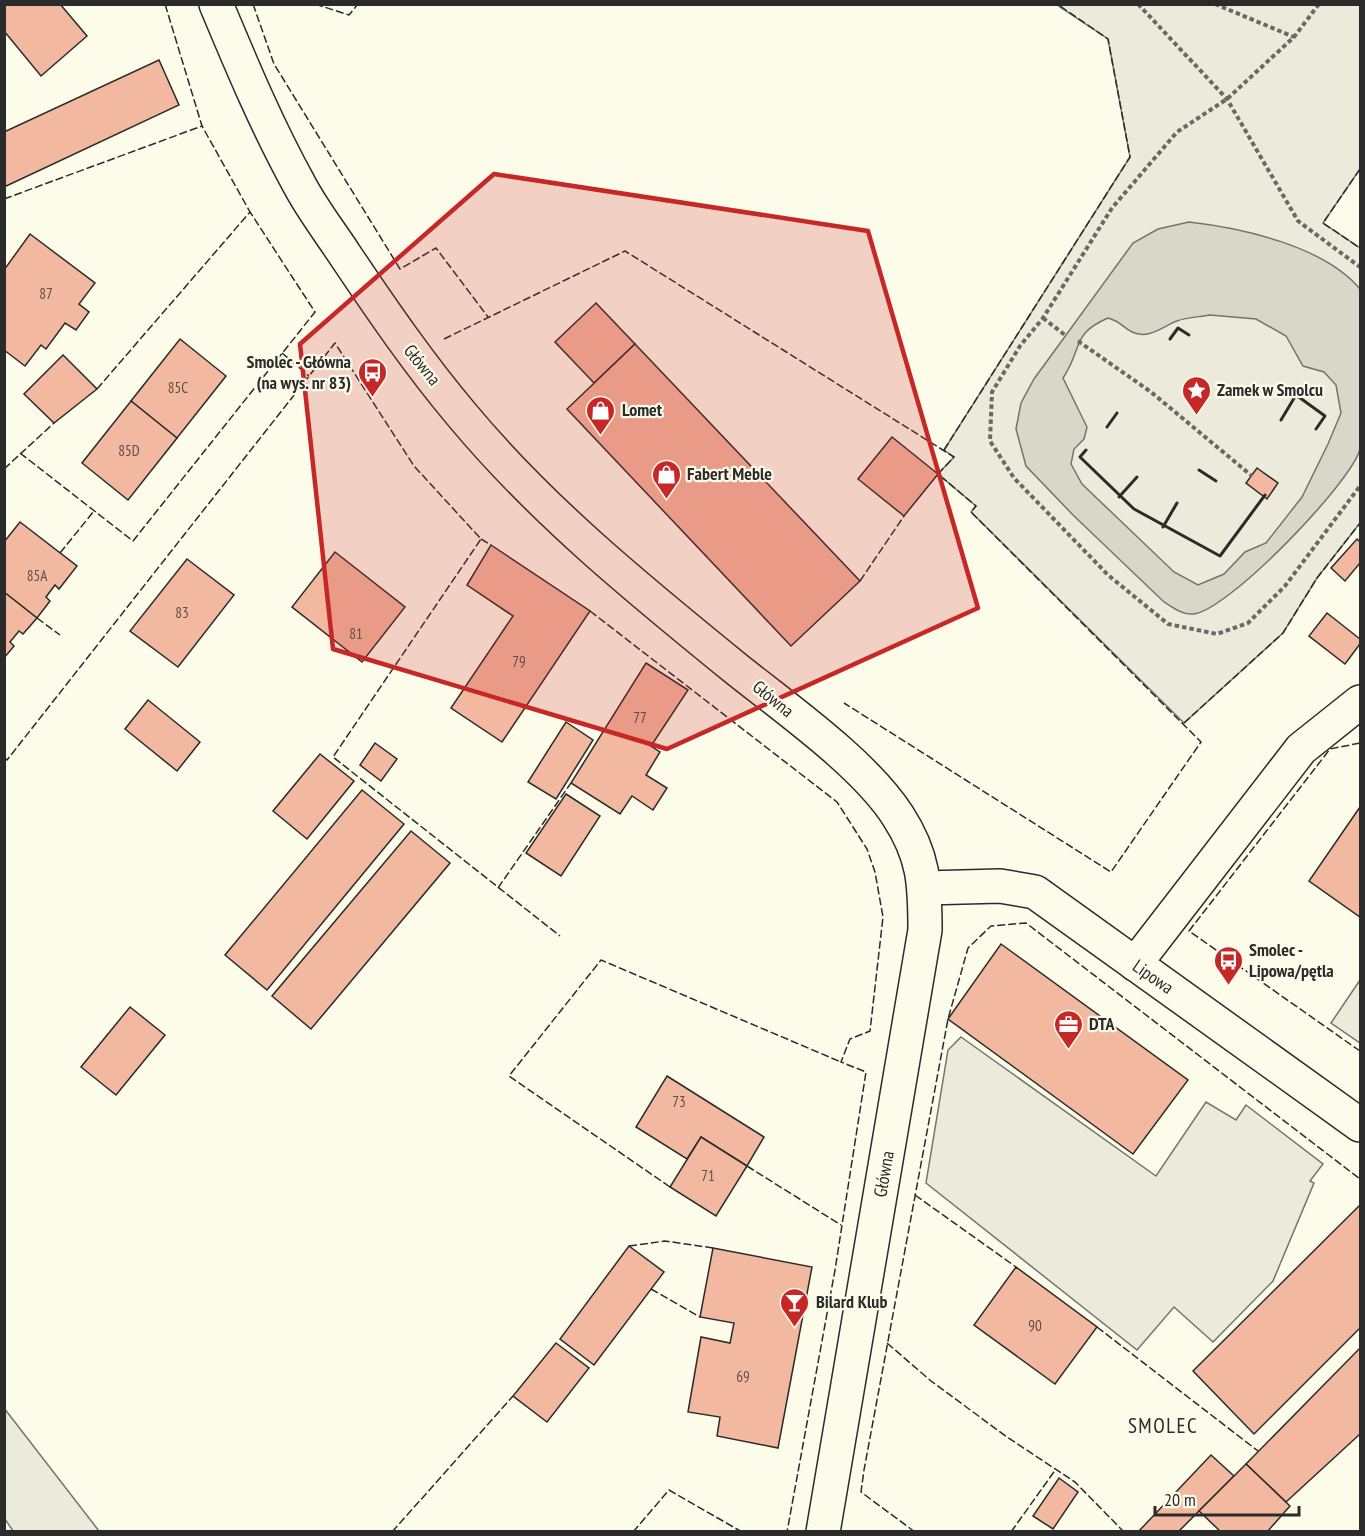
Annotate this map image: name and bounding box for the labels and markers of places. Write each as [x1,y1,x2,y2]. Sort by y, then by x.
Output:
place label: Smolec - Główna (na wys. nr 83) [247,350,351,394]
bus stop icon: Smolec - Główna (na wys. nr 83) [356,356,388,398]
place icon: Zamek w Smolcu [1180,374,1212,416]
place label: Zamek w Smolcu [1217,378,1323,401]
shop icon: Lomet [585,394,617,436]
place label: Lomet [622,398,663,421]
shop icon: Fabert Meble [650,458,682,500]
place label: Fabert Meble [687,462,772,485]
place label: Smolec - Lipowa/pętla [1249,938,1334,982]
bus stop icon: Smolec - Lipowa/pętla [1212,944,1244,986]
office icon: DTA [1052,1008,1084,1050]
place label: DTA [1089,1012,1115,1035]
bar icon: Bilard Klub [779,1286,811,1328]
place label: Bilard Klub [816,1290,887,1313]

